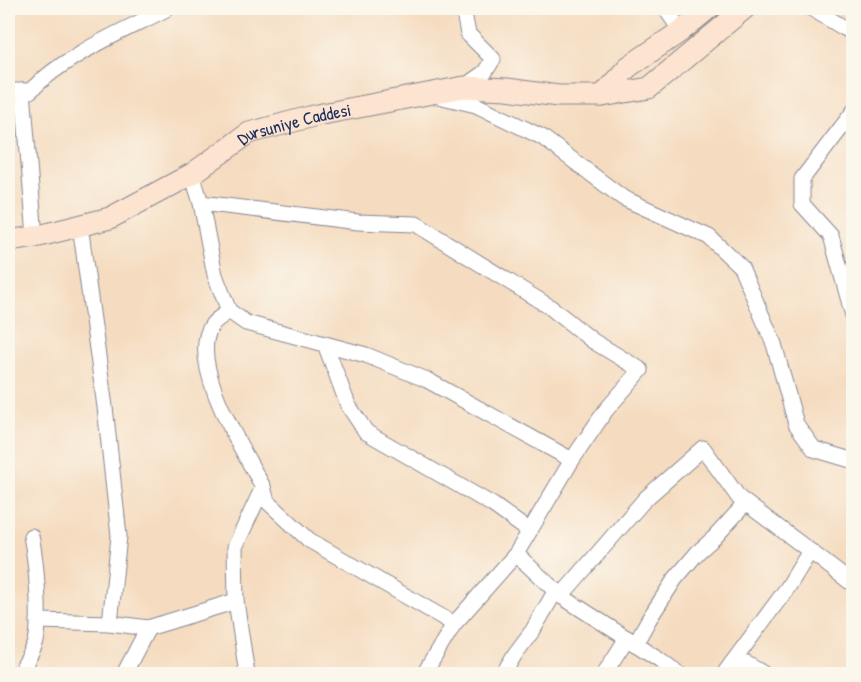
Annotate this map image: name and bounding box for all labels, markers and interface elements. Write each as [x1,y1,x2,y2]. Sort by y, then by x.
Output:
street label: Dursuniye Caddesi [232,96,353,150]

